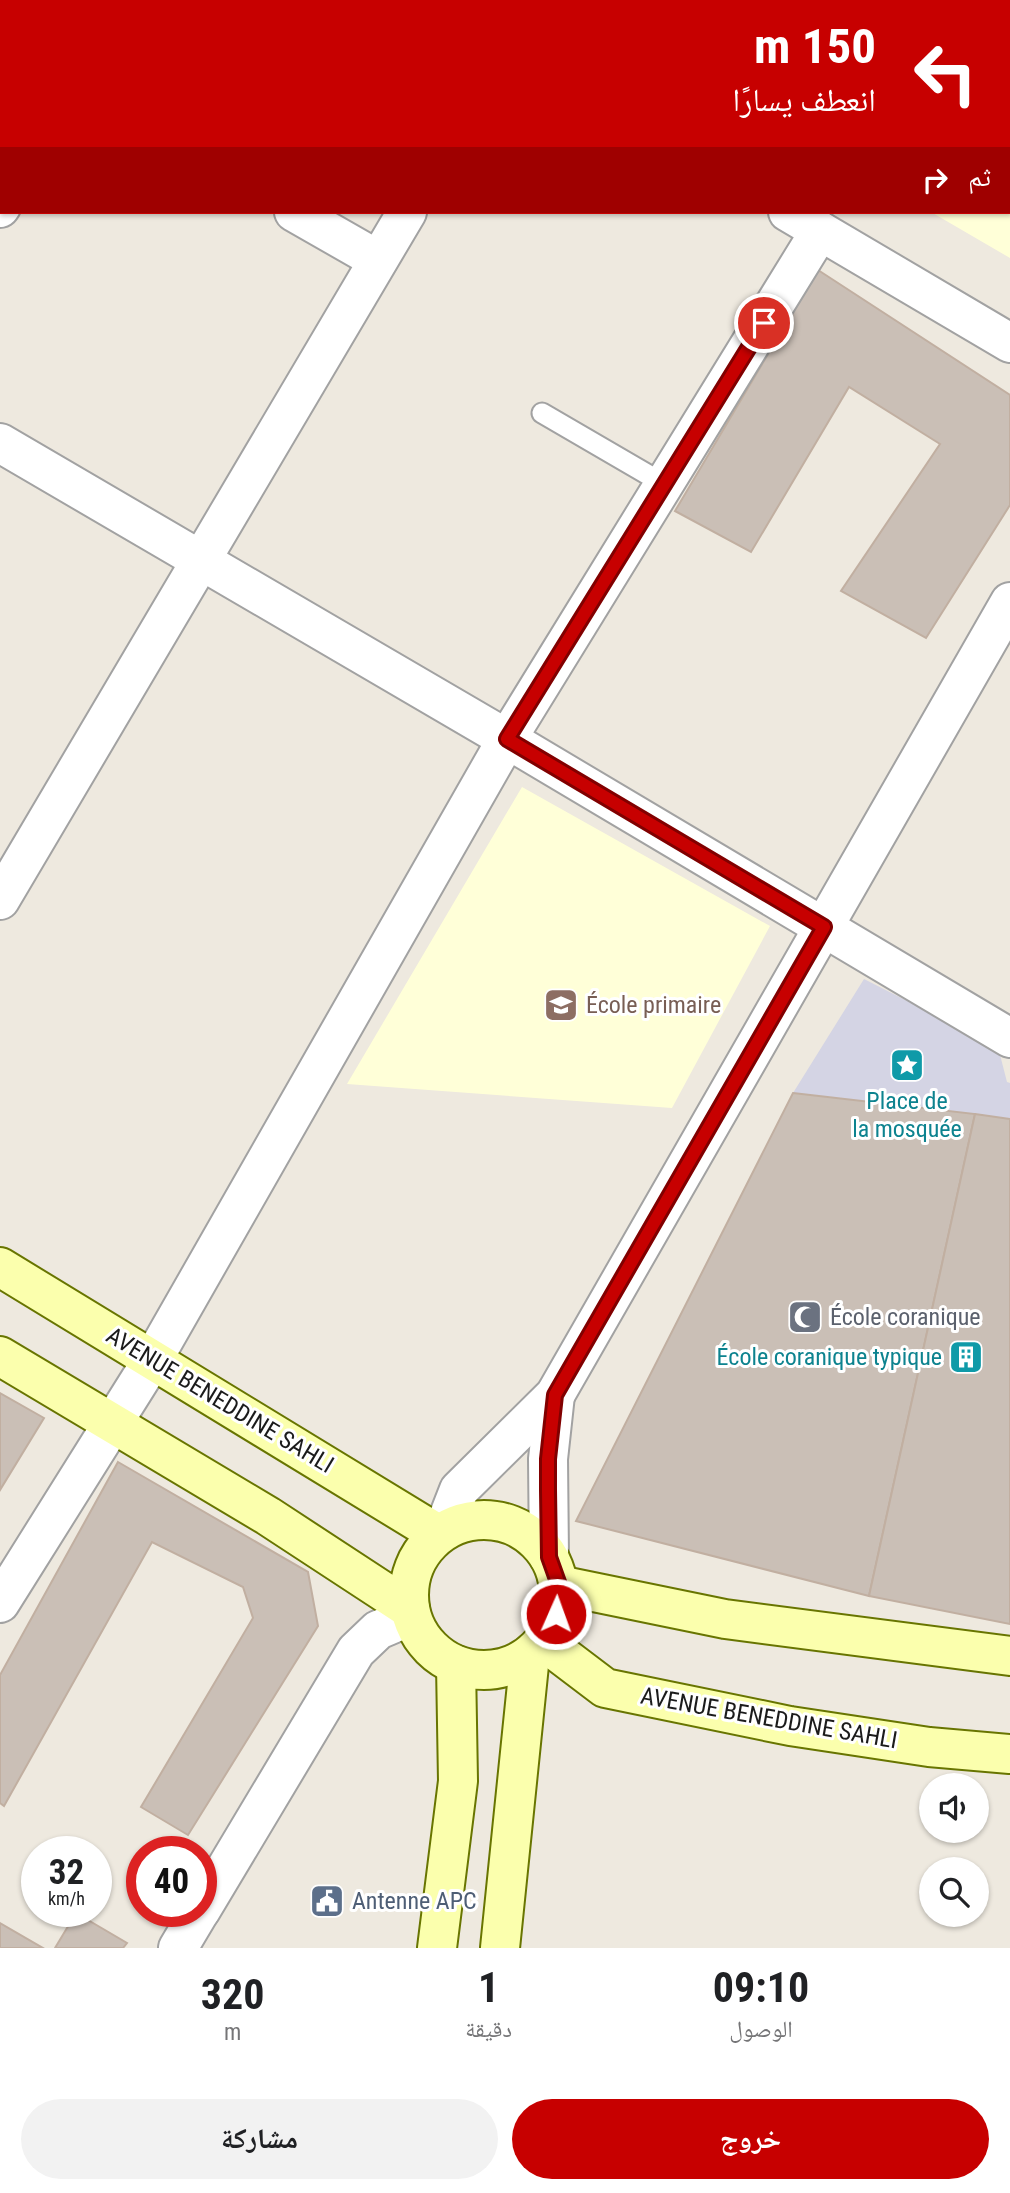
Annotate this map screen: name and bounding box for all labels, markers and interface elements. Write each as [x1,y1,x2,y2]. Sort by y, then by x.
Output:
text: 150 m [754,18,876,75]
icon: left [900,28,991,119]
text: انعطف يسارًا [732,81,876,119]
icon: right [916,161,954,199]
text: ثم [968,162,991,192]
pin [734,293,794,353]
icon: arrive [745,304,783,342]
school or university icon: École primaire [542,986,580,1024]
place label: École primaire [586,991,721,1019]
place icon: Place de la mosquée [888,1046,926,1084]
place label: Place de la mosquée [852,1087,962,1143]
mosque icon: École coranique [786,1298,824,1336]
place label: École coranique [830,1303,981,1331]
street label: AVENUE BENEDDINE SAHLI [101,1321,339,1479]
building icon: École coranique typique [947,1338,985,1376]
place label: École coranique typique [717,1343,942,1371]
position arrow [519,1577,593,1651]
street label: AVENUE BENEDDINE SAHLI [638,1682,900,1754]
map controls [919,1773,989,1927]
button: sound [919,1773,989,1843]
speed limit sign: 40 [126,1836,217,1927]
text: 32 [49,1852,84,1893]
button: search [919,1857,989,1927]
public building icon: Antenne APC [308,1882,346,1920]
place label: Antenne APC [352,1887,477,1915]
text: km/h [48,1888,85,1909]
text: 1 [478,1963,499,2012]
text: 09:10 [713,1963,809,2012]
text: 320 [201,1970,265,2019]
text: دقيقة [465,2016,512,2043]
text: الوصول [729,2016,793,2043]
text: m [224,2019,241,2046]
button: مشاركة [21,2099,498,2179]
button: خروج [512,2099,989,2179]

